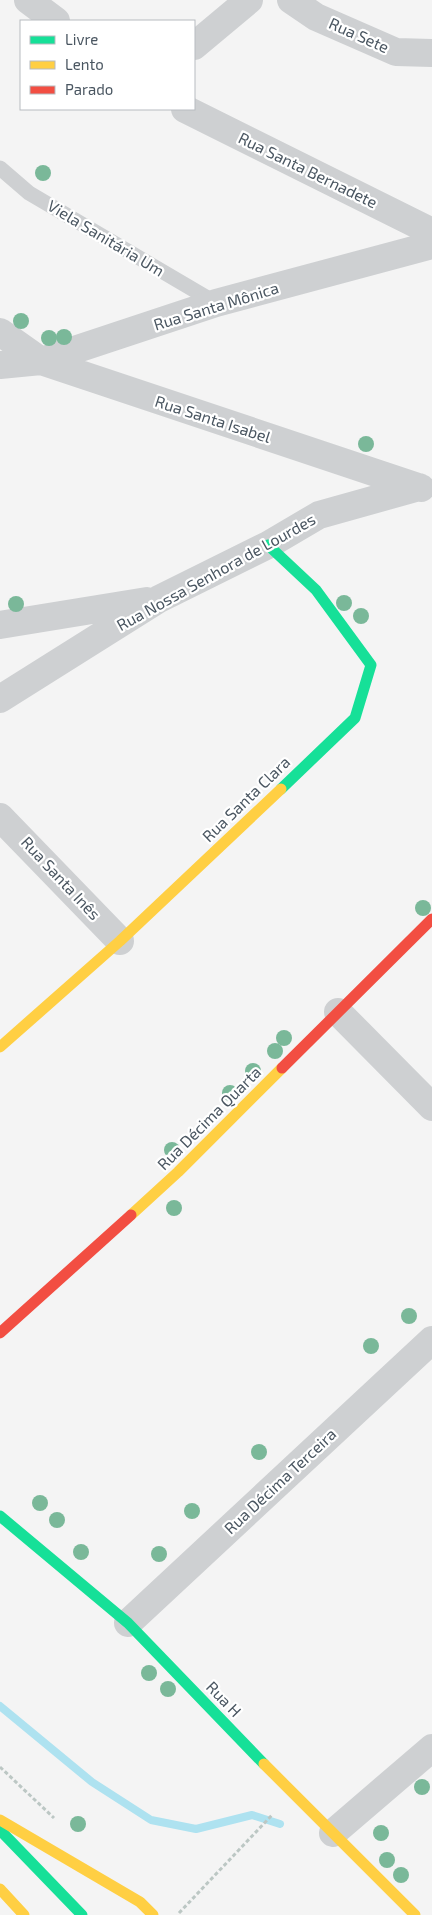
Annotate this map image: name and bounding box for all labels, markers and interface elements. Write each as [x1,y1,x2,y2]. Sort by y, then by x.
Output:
street label: Rua Sete [326,13,392,56]
legend [20,20,195,110]
text: Livre [65,30,98,48]
text: Lento [65,55,104,73]
text: Parado [65,80,113,98]
street label: Rua Santa Bernadete [236,128,381,211]
street label: Viela Sanitária Um [44,195,168,280]
street label: Rua Santa Mônica [151,277,281,334]
street label: Rua Santa Isabel [153,391,274,446]
street label: Rua Nossa Senhora de Lourdes [113,509,318,634]
street label: Rua Santa Clara [198,752,294,845]
street label: Rua Santa Inês [18,832,105,923]
street label: Rua Décima Quarta [153,1062,265,1174]
street label: Rua Décima Terceira [220,1424,340,1537]
street label: Rua H [203,1677,246,1720]

